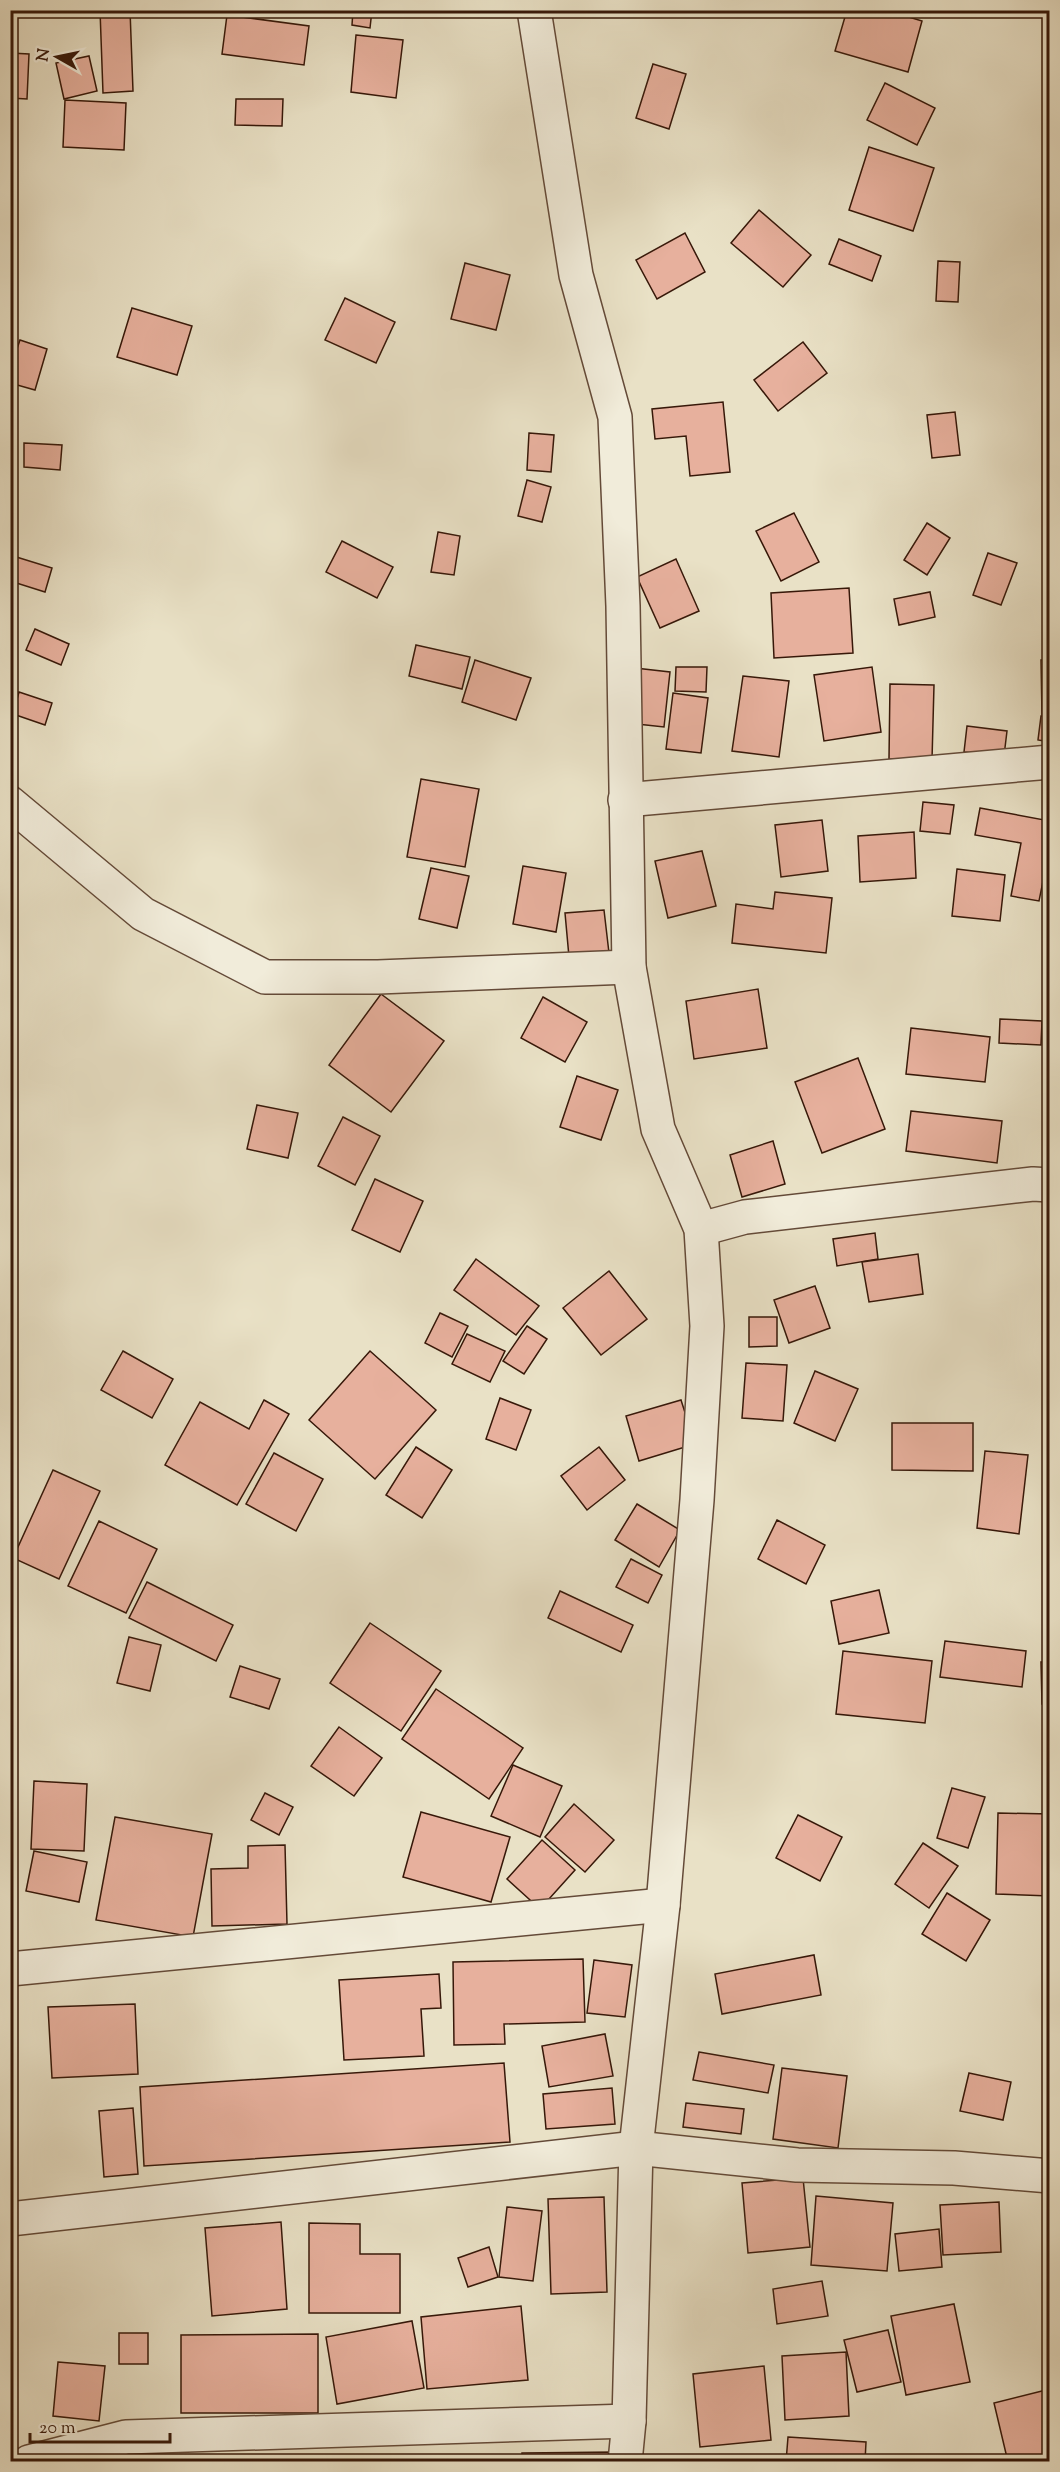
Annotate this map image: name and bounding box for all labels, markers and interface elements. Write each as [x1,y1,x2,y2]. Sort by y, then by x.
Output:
north arrow [27,27,87,87]
text: N [32,47,57,63]
scale bar [30,2406,170,2444]
text: 20 m [39,2416,76,2442]

